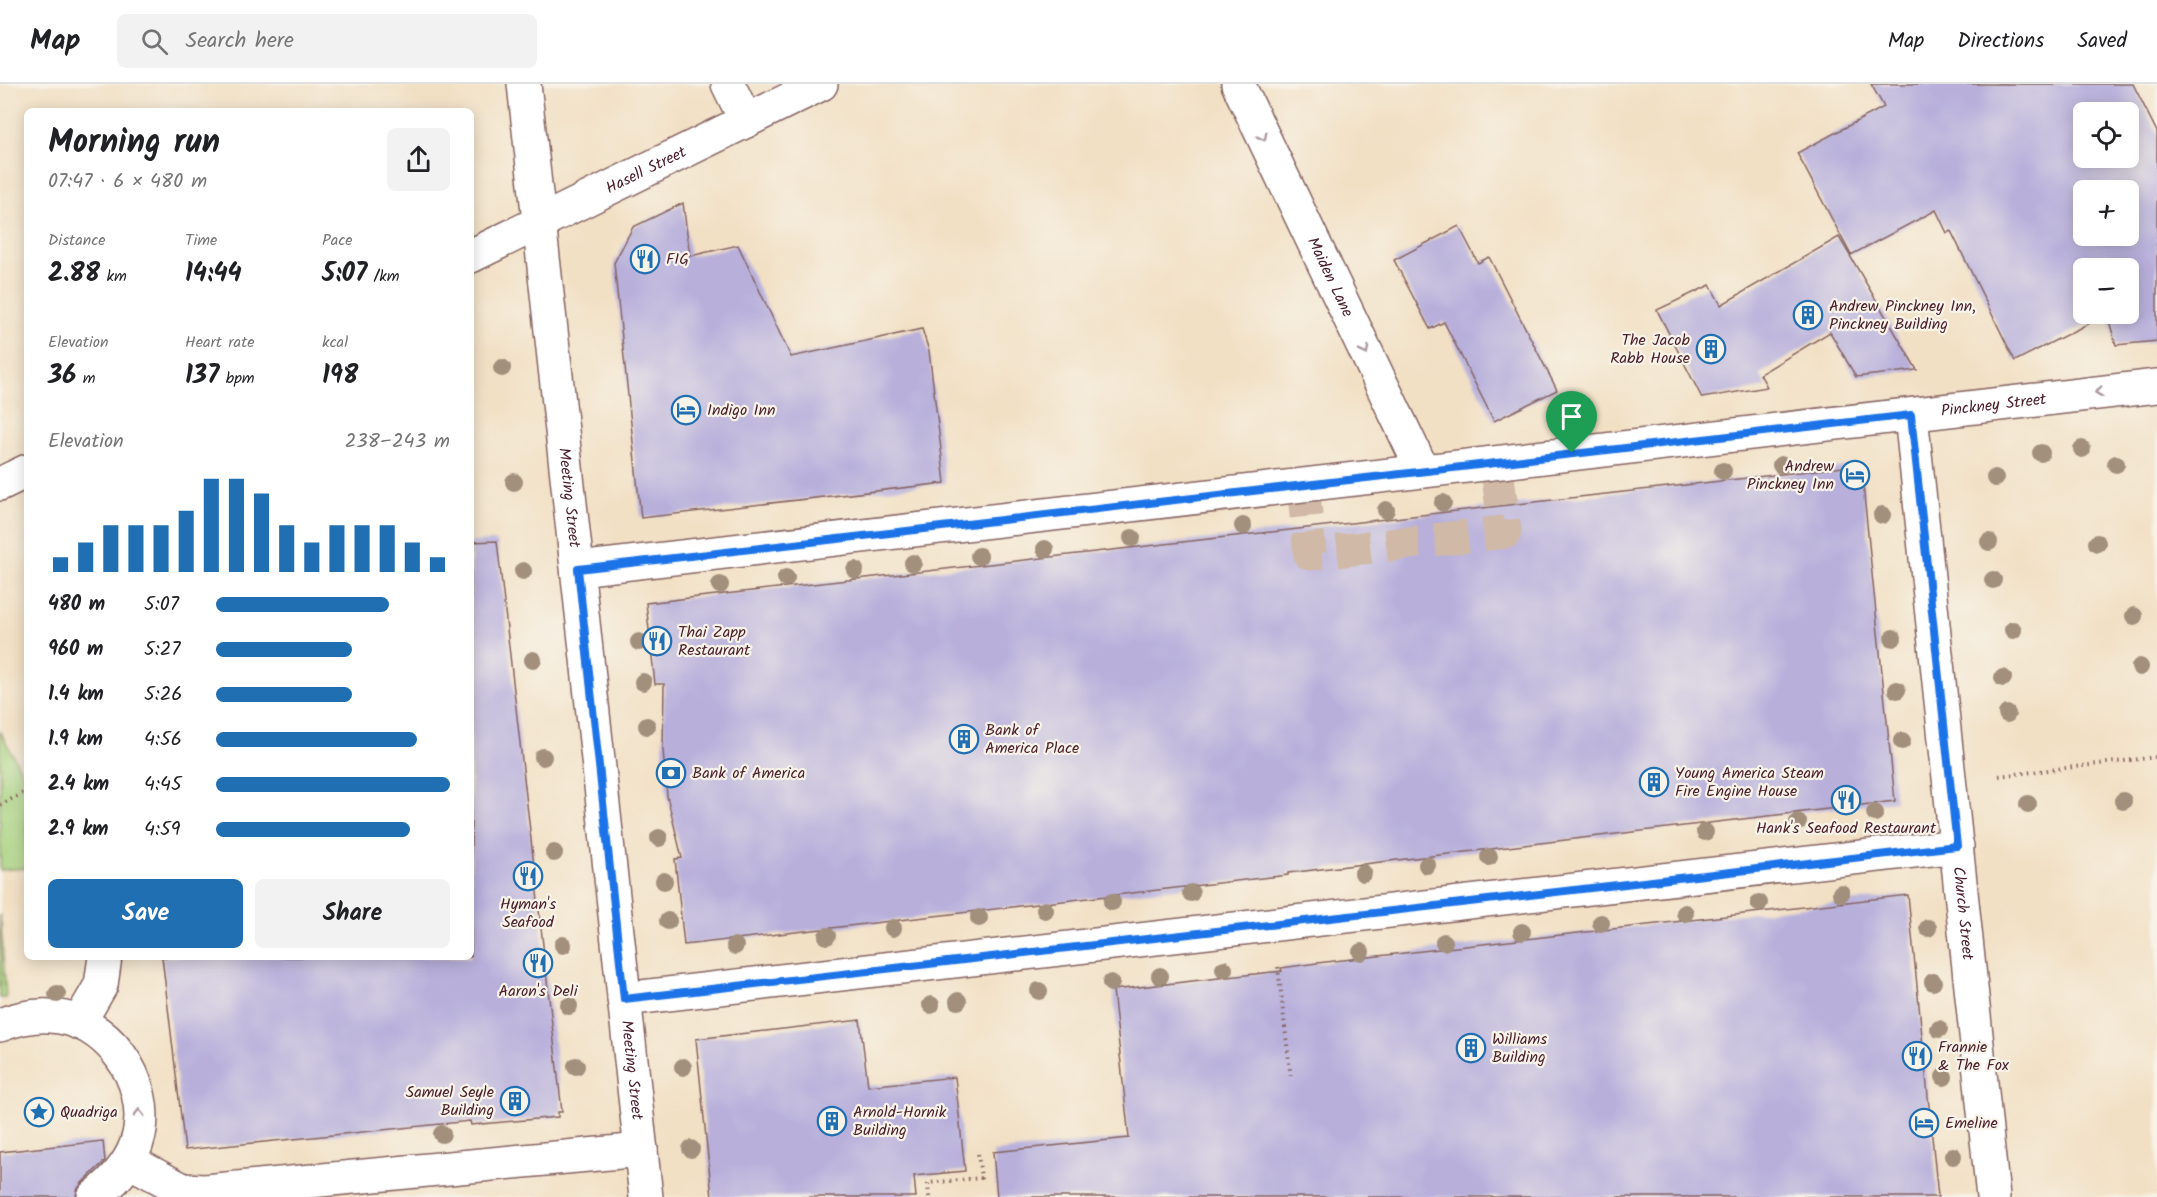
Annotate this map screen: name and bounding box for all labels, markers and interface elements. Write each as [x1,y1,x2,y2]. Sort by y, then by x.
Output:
search box [117,14,537,68]
text: Map [30,19,81,64]
text: Search here [186,24,294,59]
icon: search [138,25,171,58]
text: Map [1888,25,1924,58]
text: Directions [1957,25,2044,58]
text: Saved [2077,25,2127,58]
map controls [2073,102,2139,324]
button: locate [2073,102,2139,168]
text: Morning run [48,117,220,170]
button: share [387,128,450,191]
one-way arrow [1255,130,1267,141]
street label: Hasell Street [601,139,691,200]
text: 07:47 · 6 × 480 m [48,166,207,198]
button: + [2073,180,2139,246]
text: Distance [48,228,106,253]
text: Time [185,228,217,253]
text: Pace [322,228,353,253]
street label: Maiden Lane [1300,233,1360,321]
restaurant icon: FIG [629,243,661,275]
place label: FIG [666,247,689,272]
text: 2.88 [48,253,100,295]
text: 14:44 [185,253,242,295]
text: 5:07 [322,253,367,295]
button: − [2073,258,2139,324]
text: km [100,264,127,289]
text: /km [367,264,400,289]
place label: Andrew Pinckney Inn, Pinckney Building [1829,294,1976,337]
building icon: Andrew Pinckney Inn, Pinckney Building [1792,299,1824,331]
place label: The Jacob Rabb House [1610,328,1691,371]
text: Elevation [48,330,109,355]
text: Heart rate [185,330,255,355]
text: kcal [322,330,348,355]
building icon: The Jacob Rabb House [1695,333,1727,365]
one-way arrow [1358,344,1370,355]
text: 36 [48,355,76,397]
text: 137 [185,355,219,397]
text: 198 [322,355,358,397]
text: m [76,366,95,391]
text: bpm [219,366,255,391]
street label: Pinckney Street [1939,386,2048,423]
one-way arrow [2094,386,2103,398]
pin [1546,391,1597,453]
hotel icon: Indigo Inn [670,394,702,426]
place label: Indigo Inn [707,398,776,423]
icon: arrive [1555,400,1588,433]
text: Elevation [48,426,124,458]
text: 238–243 m [345,426,450,458]
street label: Meeting Street [551,446,587,549]
place label: Andrew Pinckney Inn [1747,454,1834,497]
hotel icon: Andrew Pinckney Inn [1839,459,1871,491]
text: 480 m [48,589,105,621]
text: 5:07 [144,589,179,621]
place label: Thai Zapp Restaurant [678,620,751,663]
restaurant icon: Thai Zapp Restaurant [641,625,673,657]
text: 960 m [48,634,103,666]
text: 5:27 [144,634,181,666]
text: 1.4 km [48,679,104,711]
text: 5:26 [144,679,182,711]
place label: Bank of America Place [985,718,1079,761]
building icon: Bank of America Place [948,723,980,755]
text: 1.9 km [48,724,103,756]
text: 4:56 [144,724,182,756]
bank icon: Bank of America [655,757,687,789]
place label: Bank of America [692,761,805,786]
place label: Young America Steam Fire Engine House [1675,761,1824,804]
building icon: Young America Steam Fire Engine House [1638,766,1670,798]
text: 2.4 km [48,769,109,801]
text: 4:45 [144,769,182,801]
restaurant icon: Hank's Seafood Restaurant [1830,784,1862,816]
text: 2.9 km [48,814,108,846]
text: 4:59 [144,814,180,846]
place label: Hank's Seafood Restaurant [1756,816,1937,841]
restaurant icon: Hyman's Seafood [512,860,544,892]
street label: Church Street [1946,865,1981,962]
button: Save [48,879,243,948]
button: Share [255,879,450,948]
place label: Hyman's Seafood [500,892,556,935]
restaurant icon: Aaron's Deli [522,947,554,979]
place label: Aaron's Deli [498,979,579,1004]
street label: Meeting Street [614,1019,650,1122]
place label: Williams Building [1492,1027,1547,1070]
building icon: Williams Building [1455,1032,1487,1064]
place label: Frannie & The Fox [1938,1035,2010,1078]
restaurant icon: Frannie & The Fox [1901,1040,1933,1072]
place label: Samuel Seyle Building [406,1080,494,1123]
building icon: Samuel Seyle Building [499,1085,531,1117]
place icon: Quadriga [23,1096,55,1128]
place label: Quadriga [60,1100,118,1125]
place label: Arnold-Hornik Building [853,1100,947,1143]
building icon: Arnold-Hornik Building [816,1105,848,1137]
hotel icon: Emeline [1908,1107,1940,1139]
one-way arrow [133,1108,146,1117]
place label: Emeline [1945,1111,1998,1136]

